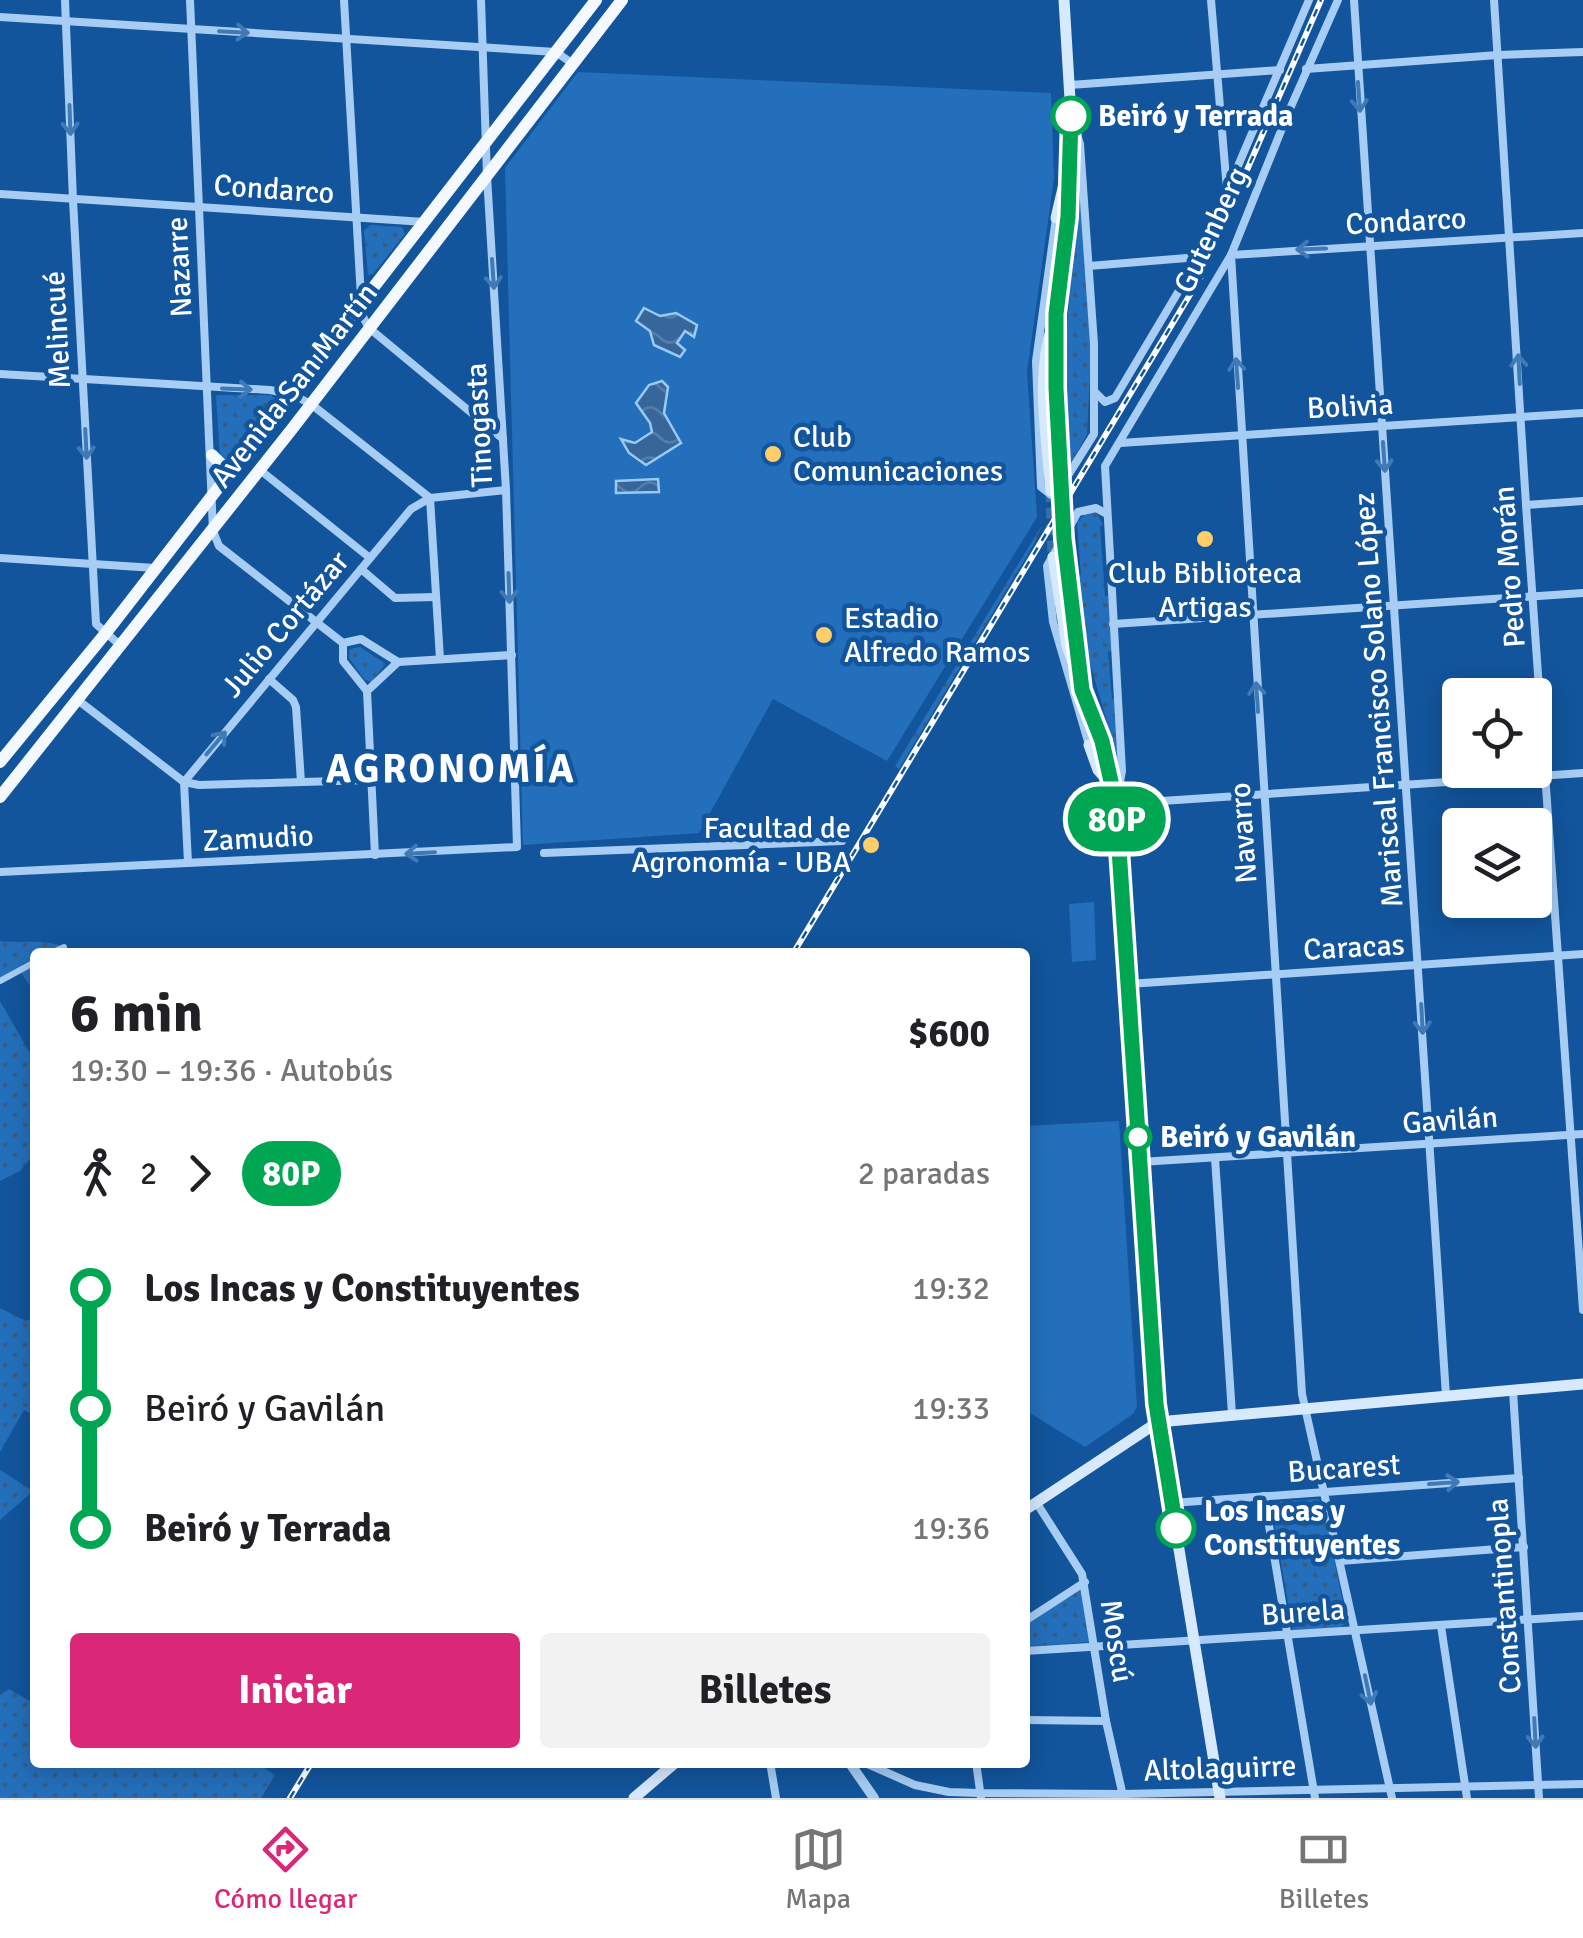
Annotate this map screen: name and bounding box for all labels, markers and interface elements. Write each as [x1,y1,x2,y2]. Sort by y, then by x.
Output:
one-way arrow [217,23,249,42]
one-way arrow [1349,81,1368,113]
marker: Beiró y Terrada [1052,97,1090,135]
place label: Beiró y Terrada [1098,98,1293,135]
one-way arrow [61,103,80,135]
street label: Gutenberg [1166,161,1257,299]
street label: Condarco [212,167,336,212]
street label: Condarco [1345,200,1467,243]
street label: Nazarre [158,216,201,318]
one-way arrow [1295,240,1327,259]
one-way arrow [484,257,503,289]
street label: Melincué [36,270,79,390]
street label: Avenida San Martín [203,276,386,495]
one-way arrow [1509,354,1528,386]
one-way arrow [1227,357,1246,389]
street label: Tinogasta [458,362,501,488]
one-way arrow [221,380,253,399]
street label: Bolivia [1306,386,1394,427]
place label: Club Comunicaciones [793,419,1003,490]
one-way arrow [76,428,95,460]
one-way arrow [1374,440,1393,472]
marker: Club Comunicaciones [762,443,784,465]
street label: Pedro Morán [1485,485,1534,649]
street label: Mariscal Francisco Solano López [1346,491,1411,909]
marker: Club Biblioteca Artigas [1194,528,1216,550]
street label: Julio Cortázar [214,544,357,705]
place label: Club Biblioteca Artigas [1108,555,1302,626]
one-way arrow [500,571,519,603]
place label: Estadio Alfredo Ramos [844,600,1030,671]
marker: Estadio Alfredo Ramos [813,624,835,646]
map controls [1442,678,1552,918]
button: locate [1442,678,1552,788]
one-way arrow [1247,681,1266,713]
one-way arrow [205,730,227,756]
district label: AGRONOMÍA [326,743,576,794]
street label: Navarro [1222,781,1265,885]
line badge: 80P [1060,786,1174,852]
text: 80P [1088,798,1146,841]
button: layers [1442,808,1552,918]
place label: Facultad de Agronomía - UBA [631,810,851,881]
street label: Zamudio [201,817,315,860]
marker: Facultad de Agronomía - UBA [860,834,882,856]
one-way arrow [404,844,436,863]
street label: Caracas [1302,926,1406,969]
text: 6 min [70,979,203,1047]
one-way arrow [1413,1002,1432,1034]
text: $600 [908,1010,990,1057]
text: 19:30 – 19:36 · Autobús [70,1051,393,1090]
street label: Gavilán [1401,1099,1499,1142]
place label: Beiró y Gavilán [1160,1119,1356,1156]
marker: Beiró y Gavilán [1125,1124,1151,1150]
icon: walk [70,1146,125,1201]
icon: forward [172,1146,227,1201]
text: 80P [262,1152,321,1195]
text: 2 [140,1154,157,1193]
text: 2 paradas [858,1154,990,1193]
text: Los Incas y Constituyentes [144,1265,580,1312]
text: 19:32 [912,1269,990,1308]
text: Beiró y Gavilán [144,1385,385,1432]
text: 19:33 [912,1389,990,1428]
street label: Bucarest [1286,1446,1402,1491]
one-way arrow [1427,1474,1459,1493]
place label: Los Incas y Constituyentes [1204,1493,1400,1564]
street label: Constantinopla [1479,1497,1530,1695]
text: Beiró y Terrada [144,1505,392,1552]
text: 19:36 [912,1509,990,1548]
marker: Los Incas y Constituyentes [1157,1509,1195,1547]
street label: Burela [1260,1591,1346,1634]
street label: Moscú [1092,1597,1141,1685]
button: Iniciar [70,1633,520,1748]
button: Billetes [540,1633,990,1748]
one-way arrow [1360,1673,1379,1705]
one-way arrow [1526,1716,1545,1748]
street label: Altolaguirre [1143,1747,1297,1790]
tab: Cómo llegar [214,1822,357,1916]
tab: Mapa [785,1822,851,1916]
tab: Billetes [1279,1822,1369,1916]

